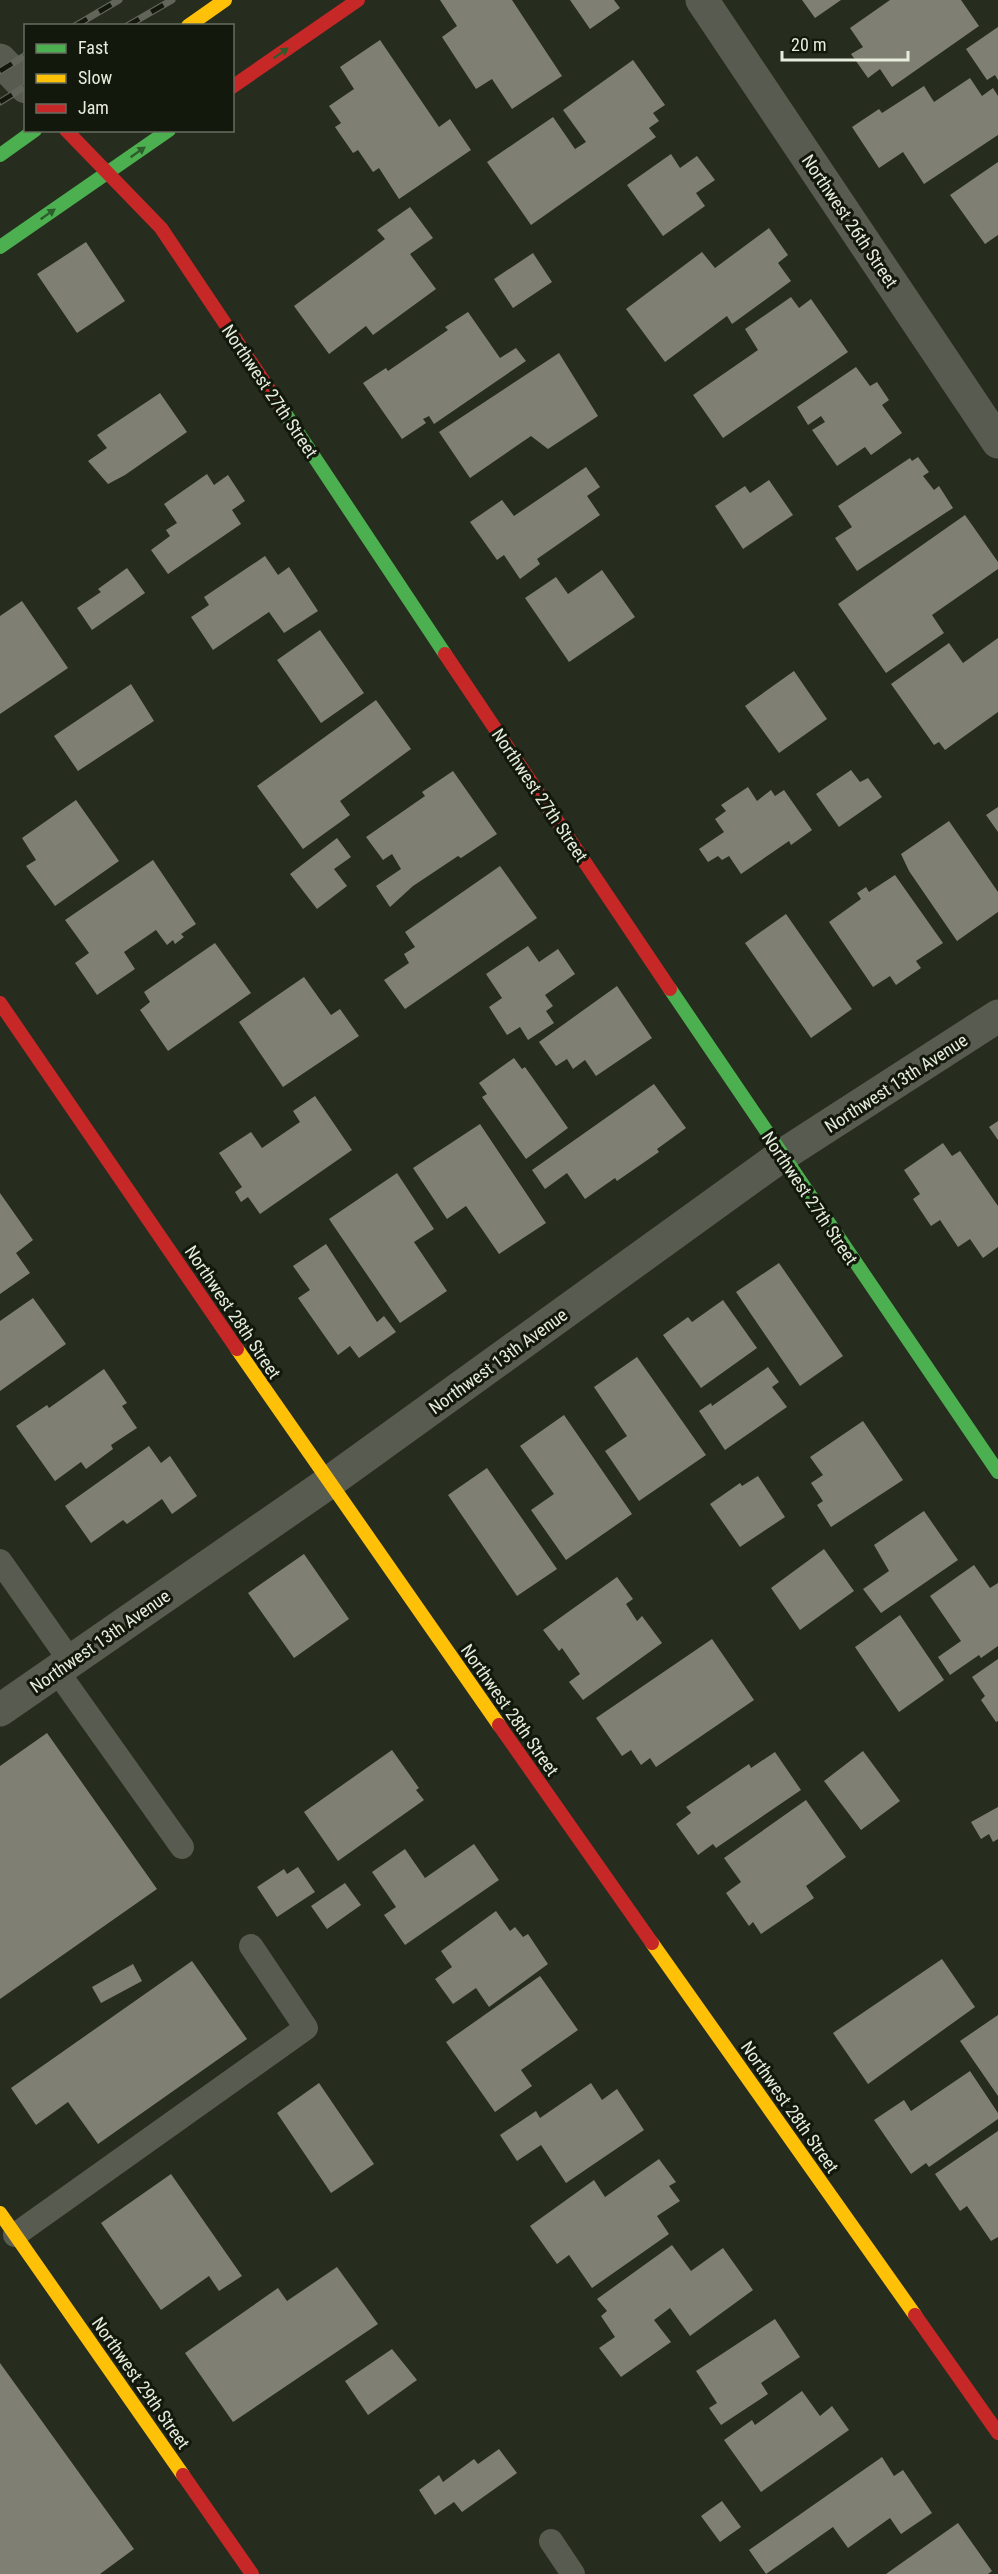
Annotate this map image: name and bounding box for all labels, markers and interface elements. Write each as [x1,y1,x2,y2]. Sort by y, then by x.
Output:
legend [24,24,234,132]
scale bar [782,24,908,62]
text: 20 m [791,34,826,55]
text: Fast [78,37,109,58]
one-way arrow [272,47,288,59]
text: Slow [78,67,113,88]
text: Jam [78,97,109,118]
one-way arrow [129,146,145,158]
street label: Northwest 26th Street [798,150,902,292]
one-way arrow [40,208,56,220]
street label: Northwest 27th Street [218,320,322,462]
street label: Northwest 27th Street [488,724,592,866]
street label: Northwest 13th Avenue [821,1029,971,1137]
street label: Northwest 27th Street [758,1127,862,1269]
street label: Northwest 28th Street [181,1241,285,1383]
street label: Northwest 13th Avenue [425,1304,571,1418]
street label: Northwest 13th Avenue [26,1585,174,1697]
street label: Northwest 28th Street [457,1640,563,1780]
street label: Northwest 28th Street [737,2037,843,2177]
street label: Northwest 29th Street [88,2313,194,2453]

